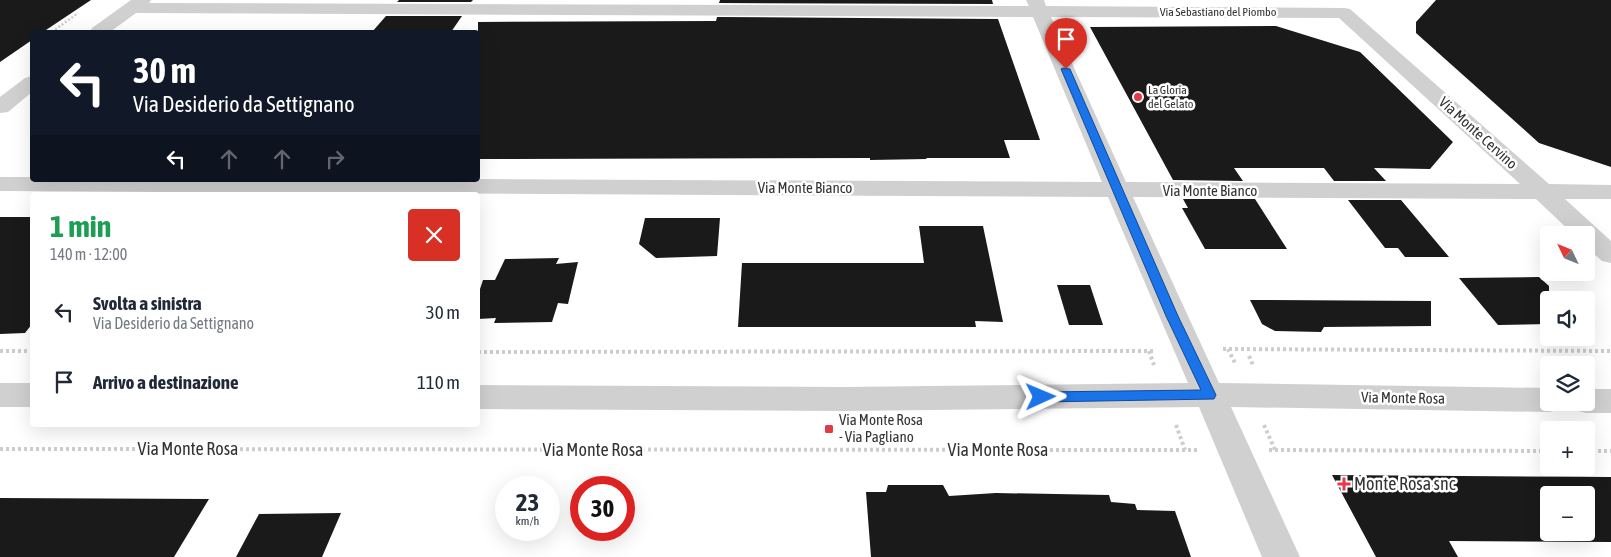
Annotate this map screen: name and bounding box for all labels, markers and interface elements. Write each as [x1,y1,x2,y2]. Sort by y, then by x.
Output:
street label: Via Sebastiano del Piombo [1160,5,1277,19]
pin [1045,18,1087,69]
icon: arrive [1052,25,1080,53]
icon: left [50,50,115,115]
text: 30 m [133,50,196,90]
place label: La Gloria del Gelato [1148,83,1194,111]
text: Via Desiderio da Settignano [133,91,355,117]
marker: La Gloria del Gelato [1132,91,1144,103]
street label: Via Monte Cervino [1436,93,1521,172]
icon: left [162,145,190,173]
icon: ahead [215,145,243,173]
icon: ahead [268,145,296,173]
icon: right [321,145,349,173]
street label: Via Monte Bianco [758,179,852,196]
street label: Via Monte Bianco [1163,182,1257,199]
text: 1 min [50,209,111,243]
button: close [408,209,460,261]
north arrow [1540,226,1595,281]
map controls [1540,226,1595,541]
text: 140 m · 12:00 [50,245,127,263]
button: sound [1540,291,1595,346]
text: Svolta a sinistra [93,292,202,314]
icon: left [50,298,78,326]
text: 30 m [426,301,460,323]
text: Via Desiderio da Settignano [93,314,254,332]
button: layers [1540,356,1595,411]
icon: arrive [50,368,78,396]
position arrow [1014,370,1066,422]
text: Arrivo a destinazione [93,371,239,393]
text: 110 m [417,371,460,393]
street label: Via Monte Rosa [1361,388,1445,407]
place label: Via Monte Rosa - Via Pagliano [839,411,923,445]
button: + [1540,421,1595,476]
marker: Via Monte Rosa - Via Pagliano [823,423,835,435]
street label: Via Monte Rosa [138,438,238,459]
street label: Via Monte Rosa [543,439,643,460]
street label: Via Monte Rosa [948,439,1048,460]
place label: Monte Rosa snc [1354,473,1456,494]
speed limit sign: 30 [570,476,635,541]
marker: Monte Rosa snc [1338,478,1350,490]
button: − [1540,486,1595,541]
text: 23 [516,488,539,516]
text: km/h [516,514,539,528]

